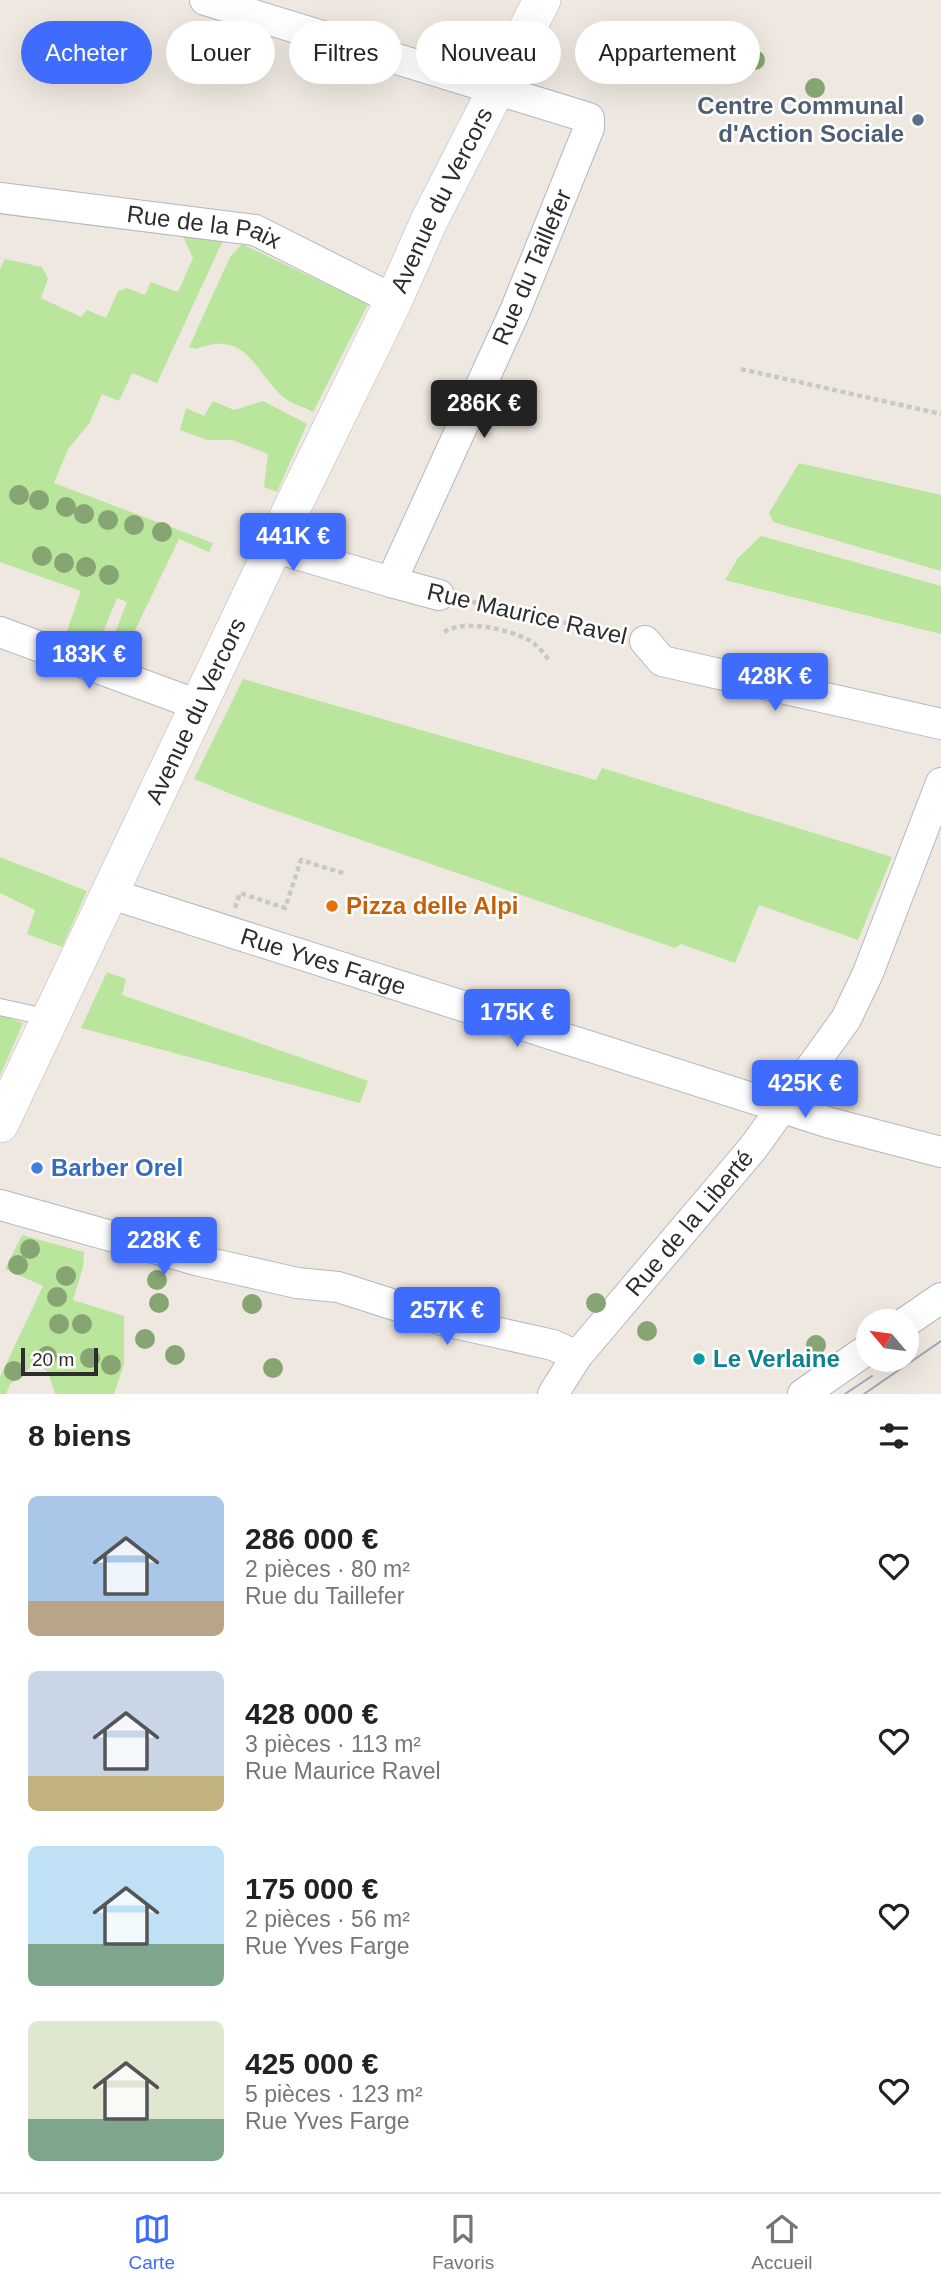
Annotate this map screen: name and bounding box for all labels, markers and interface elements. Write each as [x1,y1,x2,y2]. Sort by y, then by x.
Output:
chip: Acheter [21,21,152,84]
chip: Louer [166,21,275,84]
chip: Filtres [289,21,402,84]
chip: Nouveau [416,21,561,84]
chip: Appartement [575,21,760,84]
place label: Centre Communal d'Action Sociale [697,92,904,147]
street label: Avenue du Vercors [385,103,498,297]
marker: Centre Communal d'Action Sociale [910,112,926,128]
street label: Rue du Taillefer [487,185,576,349]
street label: Rue de la Paix [125,200,286,254]
pin: 286K € [427,380,541,440]
text: 286K € [447,390,521,416]
pin: 441K € [236,514,350,573]
text: 441K € [256,523,330,549]
street label: Rue Maurice Ravel [425,577,630,650]
street label: Avenue du Vercors [140,614,251,808]
pin: 183K € [32,632,146,691]
text: 183K € [52,641,126,667]
pin: 428K € [718,654,832,713]
text: 428K € [738,663,812,689]
place label: Pizza delle Alpi [346,892,519,919]
marker: Pizza delle Alpi [324,898,340,914]
street label: Rue Yves Farge [238,922,409,1000]
pin: 175K € [460,990,574,1049]
text: 175K € [480,999,554,1025]
pin: 425K € [748,1060,862,1120]
text: 425K € [768,1070,842,1096]
street label: Rue de la Liberté [620,1144,758,1301]
place label: Barber Orel [51,1154,183,1181]
marker: Barber Orel [29,1160,45,1176]
pin: 228K € [107,1218,221,1277]
text: 228K € [127,1227,201,1253]
pin: 257K € [390,1288,504,1347]
text: 257K € [410,1297,484,1323]
north arrow [856,1309,919,1372]
map controls [856,1309,919,1372]
scale bar [21,1345,98,1377]
place label: Le Verlaine [713,1345,840,1372]
text: 20 m [32,1349,74,1370]
marker: Le Verlaine [691,1351,707,1367]
icon: filters [875,1417,913,1455]
text: 8 biens [28,1419,131,1452]
text: 286 000 € [245,1522,378,1555]
icon: home [84,1524,168,1608]
icon: heart [875,1547,913,1585]
text: 2 pièces · 80 m² [245,1556,410,1582]
text: Rue du Taillefer [245,1583,404,1609]
text: 428 000 € [245,1697,378,1730]
icon: home [84,1699,168,1783]
icon: heart [875,1722,913,1760]
text: 3 pièces · 113 m² [245,1731,421,1757]
text: Rue Maurice Ravel [245,1758,441,1784]
text: 175 000 € [245,1872,378,1905]
icon: home [84,1874,168,1958]
icon: heart [875,1897,913,1935]
text: 2 pièces · 56 m² [245,1906,410,1932]
text: Rue Yves Farge [245,1933,410,1959]
text: 425 000 € [245,2047,378,2080]
icon: home [84,2049,168,2133]
icon: heart [875,2072,913,2110]
text: 5 pièces · 123 m² [245,2081,423,2107]
text: Rue Yves Farge [245,2108,410,2134]
tab: Carte [128,2210,175,2274]
tab: Favoris [432,2210,494,2274]
tab: Accueil [751,2210,812,2274]

